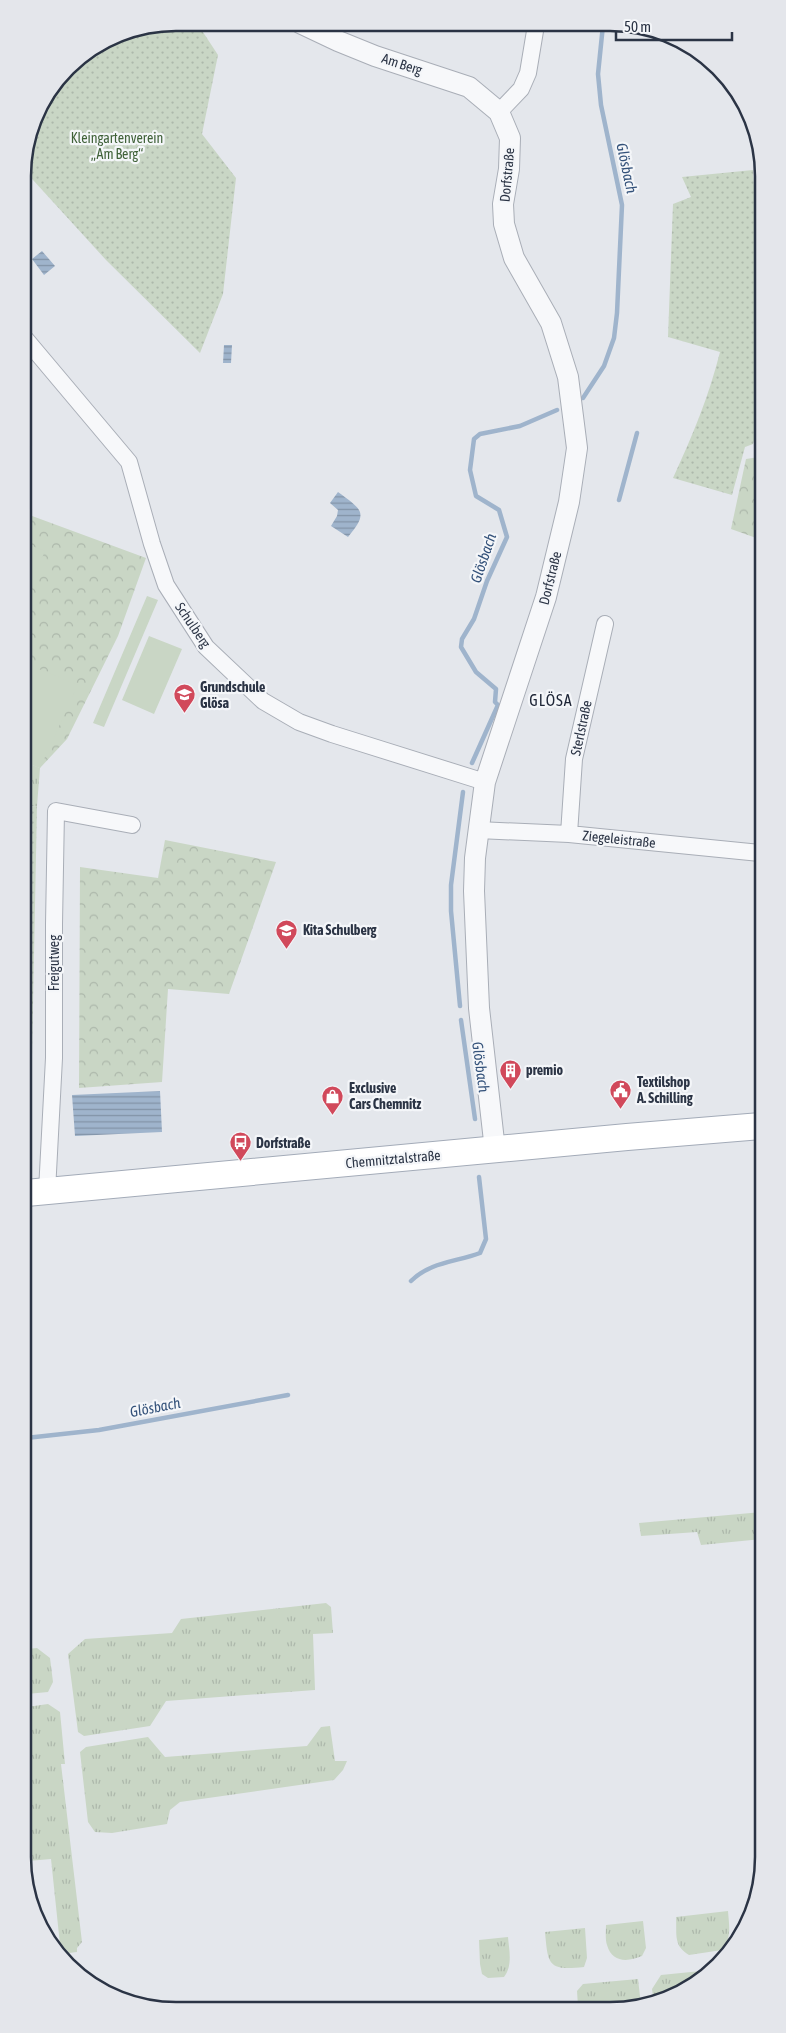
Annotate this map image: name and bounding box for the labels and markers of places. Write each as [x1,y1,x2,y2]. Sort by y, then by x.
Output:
place label: Grundschule Glösa [200,679,265,711]
school or university icon: Grundschule Glösa [172,683,196,714]
school or university icon: Kita Schulberg [275,918,299,949]
place label: Kita Schulberg [303,922,378,938]
building icon: premio [498,1058,522,1089]
place label: premio [526,1062,563,1078]
place label: Textilshop A. Schilling [636,1074,694,1106]
public building icon: Textilshop A. Schilling [609,1078,633,1109]
place label: Exclusive Cars Chemnitz [349,1080,421,1112]
shop icon: Exclusive Cars Chemnitz [321,1084,345,1115]
bus stop icon: Dorfstraße [228,1131,252,1162]
place label: Dorfstraße [256,1135,311,1151]

